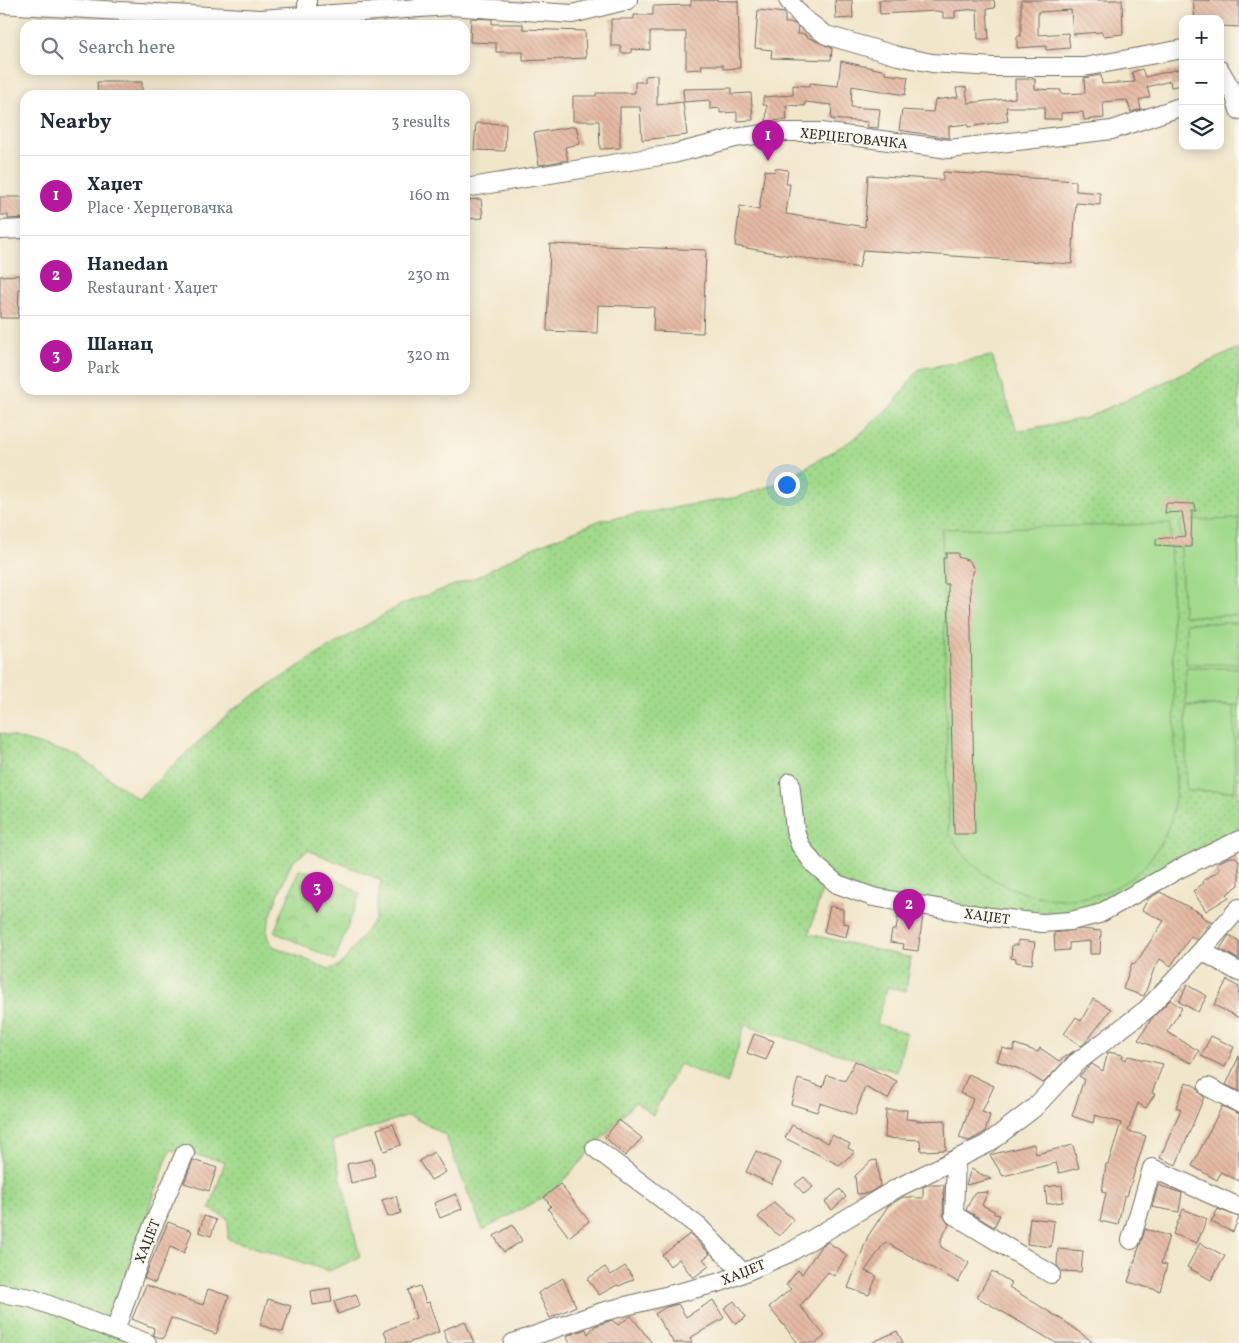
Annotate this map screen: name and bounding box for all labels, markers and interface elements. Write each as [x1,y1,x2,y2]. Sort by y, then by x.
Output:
map controls [1179,15,1224,150]
button: + [1179,15,1224,60]
search box [20,20,470,75]
icon: search [38,34,66,62]
text: Search here [78,35,175,61]
button: − [1179,60,1224,105]
button: layers [1179,105,1224,150]
text: Nearby [40,108,111,137]
text: 3 results [391,112,450,134]
pin: 1 [752,120,784,161]
street label: ХЕРЦЕГОВАЧКА [799,124,909,155]
text: Хаџет [87,172,143,198]
text: 1 [53,185,59,207]
text: 160 m [409,185,450,207]
text: Place · Херцеговачка [87,198,233,220]
text: Hanedan [87,252,169,278]
text: 2 [52,265,60,287]
text: 230 m [407,265,450,287]
text: Restaurant · Хаџет [87,278,218,300]
text: Шанац [87,332,153,358]
text: 3 [52,345,60,367]
text: 320 m [406,345,450,367]
text: Park [87,358,120,380]
your location [774,472,800,498]
pin: 3 [301,872,333,913]
pin: 2 [893,889,925,930]
street label: ХАЏЕТ [963,905,1011,930]
street label: ХАЏЕТ [131,1217,166,1266]
street label: ХАЏЕТ [719,1256,768,1291]

